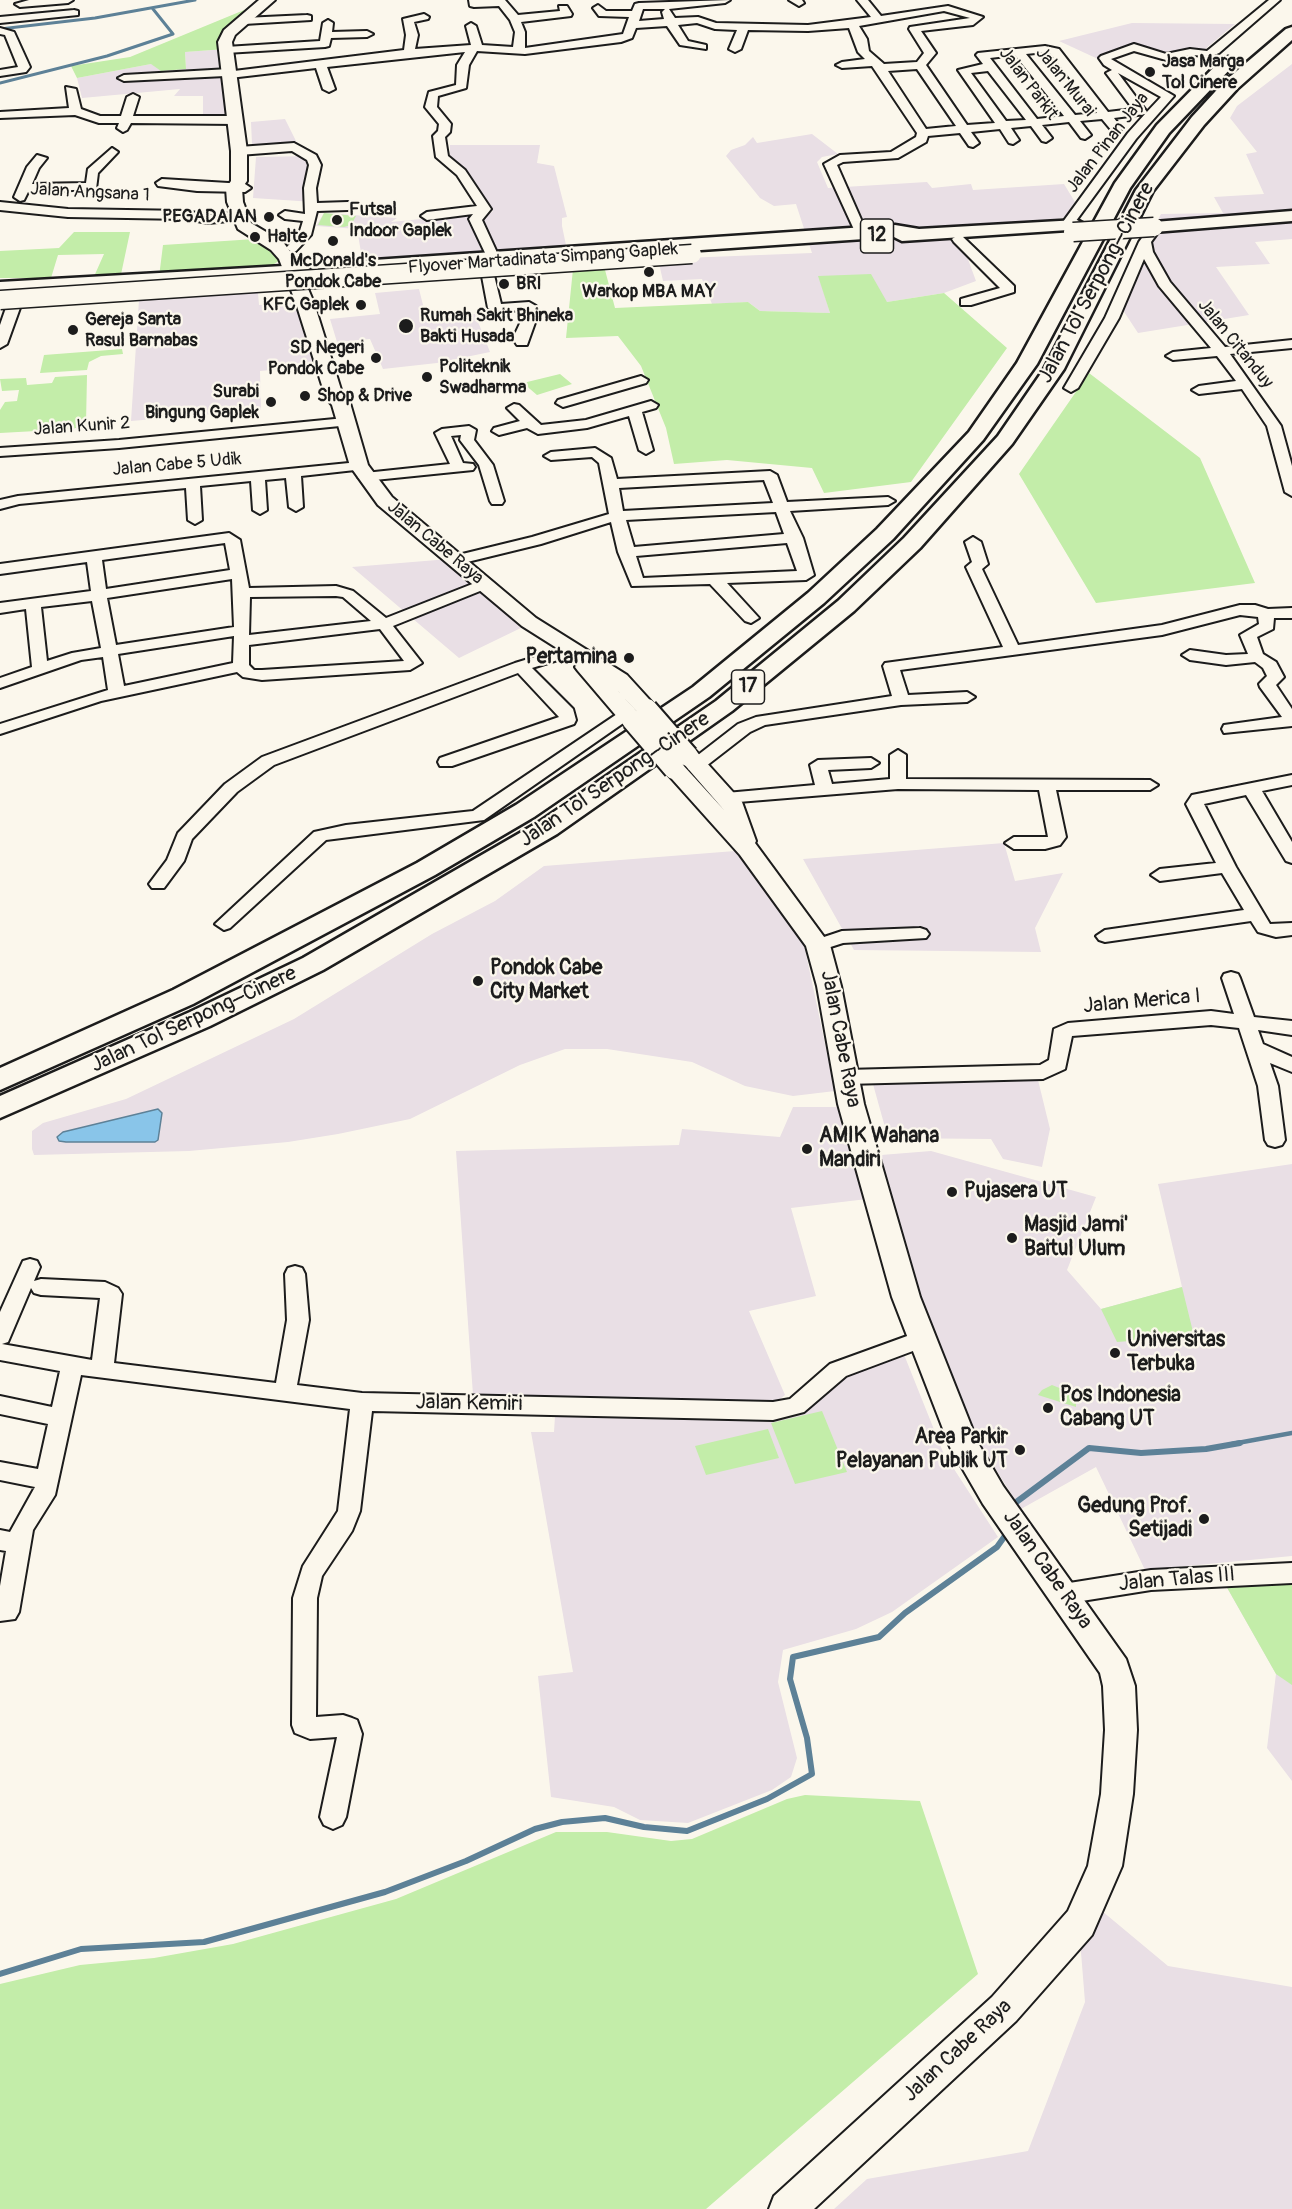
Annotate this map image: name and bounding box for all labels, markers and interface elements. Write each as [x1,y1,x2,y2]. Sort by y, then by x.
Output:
street label: Jalan Parkit [994,43,1062,125]
street label: Jalan Murai [1030,43,1100,121]
place label: Jasa Marga Tol Cinere [1162,51,1244,94]
marker: Jasa Marga Tol Cinere [1143,65,1157,79]
street label: Jalan Pinan Jaya [1062,89,1154,197]
street label: Jalan Tol Serpong–Cinere [1033,178,1161,388]
street label: Jalan Angsana 1 [30,179,150,207]
place label: Futsal Indoor Gaplek [349,199,452,242]
place label: PEGADAIAN [162,206,257,228]
marker: PEGADAIAN [262,210,276,224]
marker: Futsal Indoor Gaplek [330,213,344,227]
road number: 12 [860,219,894,253]
place label: Halte [267,226,307,248]
marker: Halte [248,230,262,244]
marker: McDonald's Pondok Cabe [326,234,340,248]
street label: Flyover Martadinata Simpang Gaplek [407,239,679,279]
place label: McDonald's Pondok Cabe [285,250,381,292]
marker: Warkop MBA MAY [642,265,656,279]
place label: BRI [516,273,542,295]
marker: BRI [497,277,511,291]
place label: Warkop MBA MAY [582,281,716,303]
place label: KFC Gaplek [263,294,349,316]
street label: Jalan Citanduy [1193,295,1277,393]
marker: KFC Gaplek [354,298,368,312]
place label: Rumah Sakit Bhineka Bakti Husada [420,305,573,348]
place label: Gereja Santa Rasul Barnabas [85,309,198,352]
marker: Rumah Sakit Bhineka Bakti Husada [397,317,415,335]
marker: Gereja Santa Rasul Barnabas [66,323,80,337]
place label: SD Negeri Pondok Cabe [268,337,364,380]
marker: SD Negeri Pondok Cabe [369,351,383,365]
place label: Politeknik Swadharma [439,356,526,398]
marker: Politeknik Swadharma [420,370,434,384]
place label: Surabi Bingung Gaplek [145,381,259,424]
place label: Shop & Drive [317,385,412,407]
marker: Shop & Drive [298,389,312,403]
marker: Surabi Bingung Gaplek [264,395,278,409]
street label: Jalan Kunir 2 [33,413,131,441]
street label: Jalan Cabe 5 Udik [112,449,242,481]
street label: Jalan Cabe Raya [382,496,488,590]
place label: Pertamina [526,645,617,671]
marker: Pertamina [622,651,636,665]
road number: 17 [732,670,764,704]
street label: Jalan Tol Serpong–Cinere [515,707,715,853]
place label: Pondok Cabe City Market [490,956,602,1006]
street label: Jalan Tol Serpong–Cinere [87,961,301,1079]
street label: Jalan Cabe Raya [814,968,866,1110]
marker: Pondok Cabe City Market [471,974,485,988]
street label: Jalan Merica I [1082,984,1202,1020]
place label: AMIK Wahana Mandiri [819,1124,939,1174]
marker: AMIK Wahana Mandiri [800,1142,814,1156]
place label: Pujasera UT [964,1179,1068,1205]
marker: Pujasera UT [945,1185,959,1199]
place label: Masjid Jami' Baitul Ulum [1024,1213,1128,1263]
marker: Masjid Jami' Baitul Ulum [1005,1231,1019,1245]
place label: Universitas Terbuka [1127,1328,1225,1378]
marker: Universitas Terbuka [1108,1346,1122,1360]
place label: Pos Indonesia Cabang UT [1060,1383,1181,1433]
street label: Jalan Kemiri [415,1390,523,1418]
marker: Pos Indonesia Cabang UT [1041,1401,1055,1415]
place label: Area Parkir Pelayanan Publik UT [836,1425,1008,1475]
marker: Area Parkir Pelayanan Publik UT [1013,1443,1027,1457]
place label: Gedung Prof. Setijadi [1077,1494,1192,1544]
street label: Jalan Cabe Raya [997,1506,1097,1634]
marker: Gedung Prof. Setijadi [1197,1512,1211,1526]
street label: Jalan Talas III [1118,1562,1236,1598]
street label: Jalan Cabe Raya [899,1994,1017,2108]

